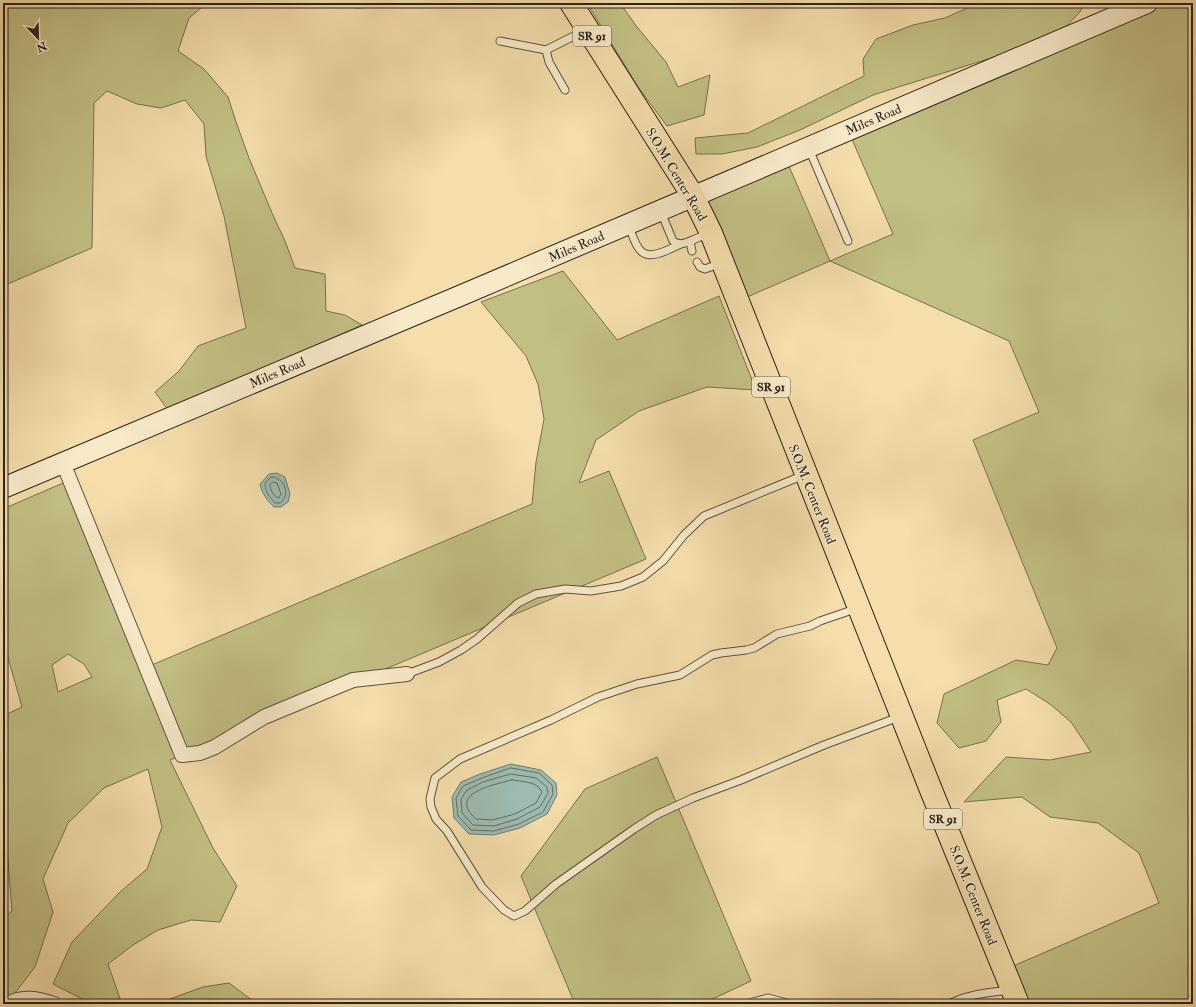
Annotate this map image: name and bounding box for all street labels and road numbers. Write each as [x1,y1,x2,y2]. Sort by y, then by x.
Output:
road number: SR 91 [573,26,611,46]
street label: Miles Road [843,101,904,139]
street label: S.O.M. Center Road [642,125,711,224]
street label: Miles Road [546,228,607,266]
street label: Miles Road [247,354,308,392]
road number: SR 91 [752,377,790,397]
street label: S.O.M. Center Road [785,442,840,547]
road number: SR 91 [924,809,962,829]
street label: S.O.M. Center Road [946,843,1001,948]

